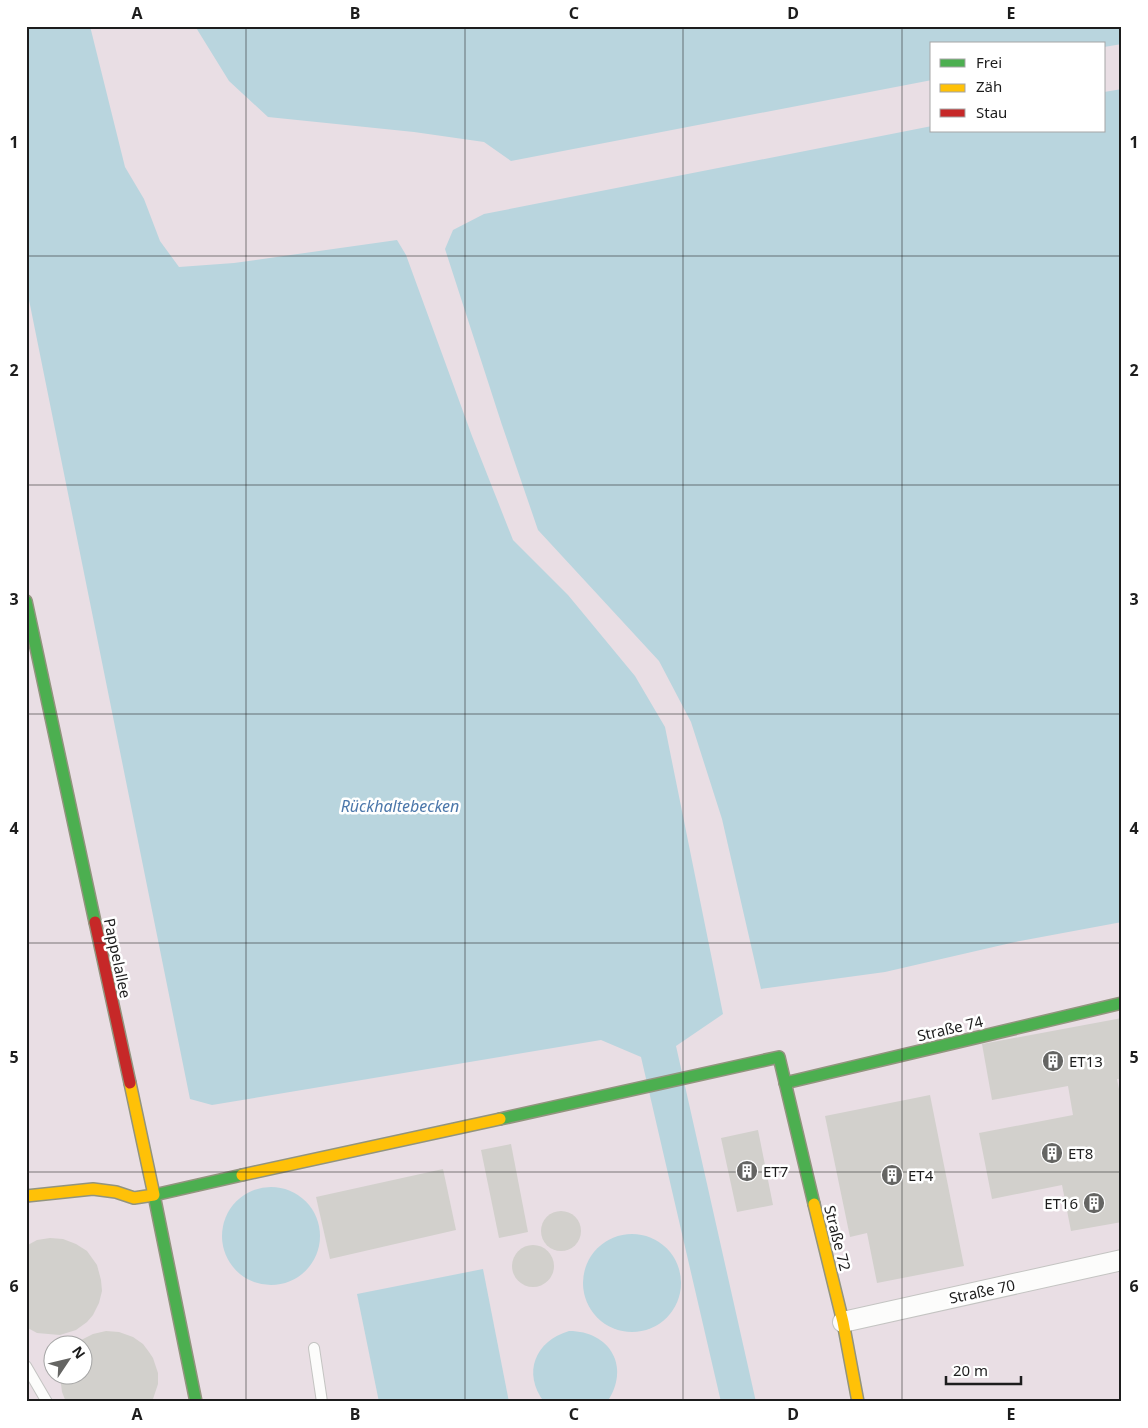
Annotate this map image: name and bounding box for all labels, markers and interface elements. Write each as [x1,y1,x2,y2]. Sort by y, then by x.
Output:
text: A [131,2,143,24]
text: B [350,2,360,24]
text: C [569,2,579,24]
text: D [787,2,799,24]
text: E [1007,2,1016,24]
legend [930,42,1106,132]
text: Frei [976,52,1002,72]
text: Zäh [976,76,1002,96]
text: Stau [976,102,1007,122]
text: 1 [9,131,19,153]
text: 1 [1129,131,1139,153]
text: 2 [9,359,19,381]
text: 2 [1129,359,1139,381]
text: 3 [9,588,19,610]
text: 3 [1129,588,1139,610]
water label: Rückhaltebecken [341,795,459,817]
text: 4 [9,817,19,839]
text: 4 [1129,817,1139,839]
street label: Pappelallee [100,916,136,1000]
street label: Straße 74 [915,1011,985,1045]
text: 5 [9,1046,19,1068]
text: 5 [1129,1046,1139,1068]
building icon: ET13 [1041,1049,1065,1073]
place label: ET13 [1069,1051,1103,1071]
building icon: ET8 [1040,1141,1064,1165]
place label: ET8 [1068,1143,1093,1163]
building icon: ET7 [735,1159,759,1183]
place label: ET7 [763,1161,788,1181]
building icon: ET4 [880,1163,904,1187]
place label: ET4 [908,1165,934,1185]
building icon: ET16 [1082,1191,1106,1215]
place label: ET16 [1044,1193,1078,1213]
street label: Straße 72 [820,1203,856,1273]
street label: Straße 70 [947,1274,1017,1308]
text: 6 [9,1275,19,1297]
text: 6 [1129,1275,1139,1297]
north arrow [42,1336,92,1386]
text: N [68,1342,90,1362]
scale bar [946,1353,1020,1385]
text: 20 m [953,1360,988,1380]
text: A [131,1403,143,1425]
text: B [350,1403,360,1425]
text: C [569,1403,579,1425]
text: D [787,1403,799,1425]
text: E [1007,1403,1016,1425]

